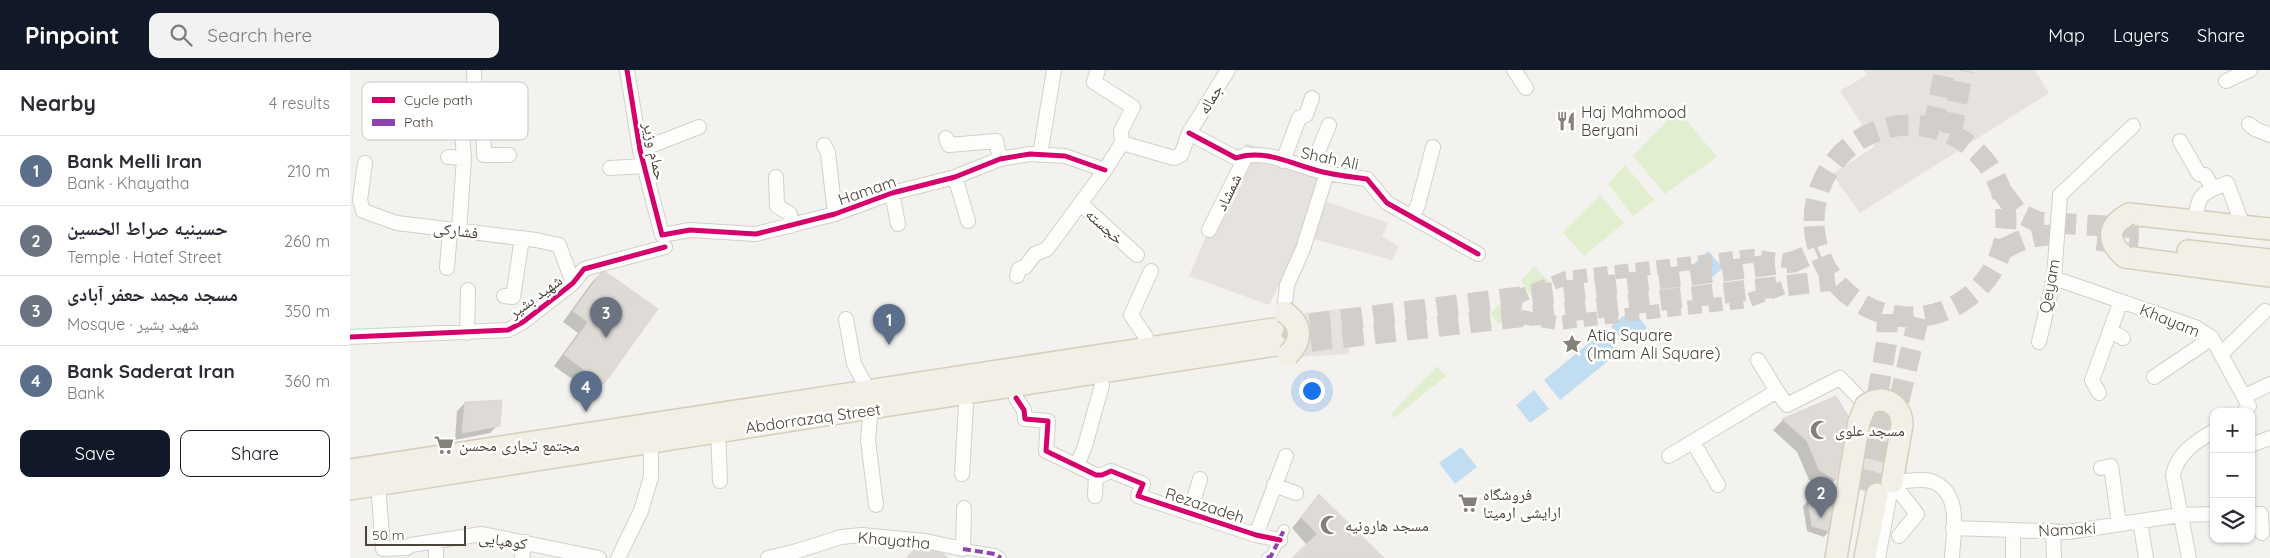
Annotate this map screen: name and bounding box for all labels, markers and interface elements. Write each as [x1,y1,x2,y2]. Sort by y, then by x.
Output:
search box [149,13,499,58]
text: Pinpoint [25,20,119,50]
icon: search [167,21,195,49]
text: Search here [207,23,312,47]
text: Map [2048,24,2085,47]
text: Layers [2113,24,2169,47]
text: Share [2197,24,2245,47]
street label: جماله [1193,80,1227,118]
legend [362,82,528,140]
text: Nearby [20,90,96,116]
text: Cycle path [404,91,473,109]
text: 4 results [269,93,330,113]
place label: Haj Mahmood Beryani [1581,102,1687,140]
restaurant icon: Haj Mahmood Beryani [1555,110,1577,132]
text: Path [404,113,433,131]
street label: حمام وزیر [638,119,671,182]
street label: Shah Ali [1299,142,1361,174]
text: Bank Melli Iran [67,149,202,173]
text: 1 [33,161,39,181]
text: 210 m [287,161,330,181]
street label: شمشاد [1211,170,1245,214]
street label: Hamam [835,171,899,209]
text: Bank · Khayatha [67,173,189,193]
street label: خجسته [1082,204,1128,248]
text: حسینیه صراط الحسین [67,216,228,240]
street label: فشارکی [432,217,480,244]
text: 2 [31,231,41,251]
text: 260 m [284,231,330,251]
text: Temple · Hatef Street [67,247,222,267]
street label: Qeyam [2034,257,2064,315]
street label: شهید بشیر [503,270,566,323]
text: مسجد مجمد حعفر آبادی [67,282,238,306]
pin: 3 [590,297,622,338]
street label: Khayam [2137,299,2203,341]
text: 3 [32,301,40,321]
text: 350 m [284,301,330,321]
pin: 1 [873,304,905,345]
text: Mosque · شهید بشیر [67,314,199,334]
place label: Atiq Square (Imam Ali Square) [1587,325,1720,363]
place icon: Atiq Square (Imam Ali Square) [1561,333,1583,355]
text: Bank Saderat Iran [67,359,235,383]
text: 4 [31,371,41,391]
text: 360 m [285,371,330,391]
pin: 4 [570,371,602,412]
your location [1299,378,1325,404]
text: Bank [67,383,105,403]
street label: Abdorrazaq Street [744,399,882,437]
map controls [2210,408,2255,543]
button: + [2210,408,2255,453]
mosque icon: مسجد علوی [1809,419,1831,441]
place label: مسجد علوی [1835,420,1905,441]
button: Save [20,430,170,477]
button: Share [180,430,330,477]
supermarket icon: مجتمع تجاری محسن [433,434,455,456]
place label: مجتمع تجاری محسن [459,435,580,456]
button: − [2210,453,2255,498]
pin: 2 [1805,477,1837,518]
street label: Rezazadeh [1163,483,1247,527]
place label: فروشگاه ارایشی ارمیتا [1483,484,1561,523]
supermarket icon: فروشگاه ارایشی ارمیتا [1457,492,1479,514]
button: layers [2210,498,2255,543]
mosque icon: مسجد هارونیه [1319,514,1341,536]
place label: مسجد هارونیه [1345,515,1429,535]
street label: Namaki [2038,518,2096,540]
scale bar [365,523,466,546]
text: 50 m [372,526,405,544]
street label: کوهپایی [477,527,529,554]
street label: Khayatha [857,527,931,553]

